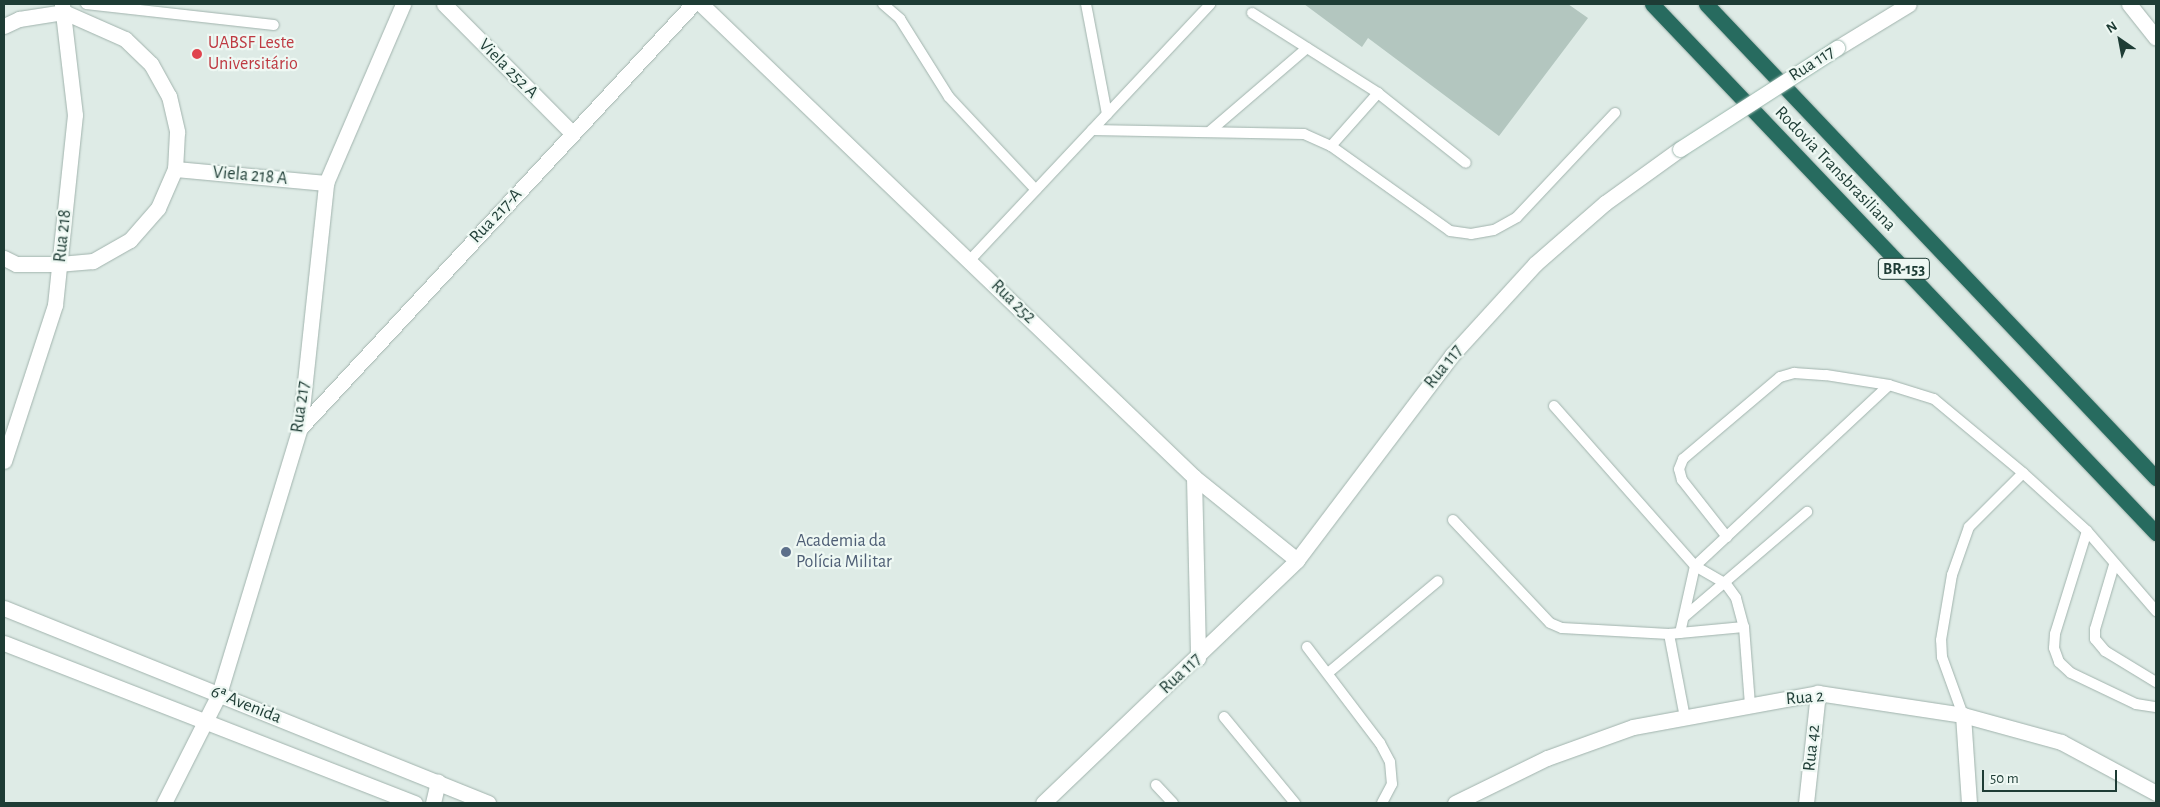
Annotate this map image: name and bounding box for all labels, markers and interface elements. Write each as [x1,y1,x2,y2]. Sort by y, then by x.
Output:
north arrow [2095,15,2145,65]
text: N [2104,19,2120,36]
place label: UABSF Leste Universitário [208,33,298,76]
street label: Viela 252 A [474,35,542,103]
street label: Rua 117 [1785,41,1839,87]
marker: UABSF Leste Universitário [190,47,204,61]
street label: Rodovia Transbrasiliana [1770,102,1900,236]
street label: Viela 218 A [212,162,288,190]
street label: Rua 217-A [465,184,527,248]
street label: Rua 218 [49,209,77,263]
road number: BR-153 [1878,255,1930,282]
street label: Rua 252 [986,275,1040,329]
street label: Rua 117 [1420,341,1468,393]
street label: Rua 217 [287,380,315,434]
place label: Academia da Polícia Militar [796,531,892,574]
marker: Academia da Polícia Militar [780,546,792,558]
street label: Rua 117 [1155,649,1207,699]
street label: 6ª Avenida [208,681,284,729]
street label: Rua 2 [1785,686,1825,710]
street label: Rua 42 [1799,724,1825,772]
scale bar [1985,760,2120,792]
text: 50 m [1990,771,2019,786]

